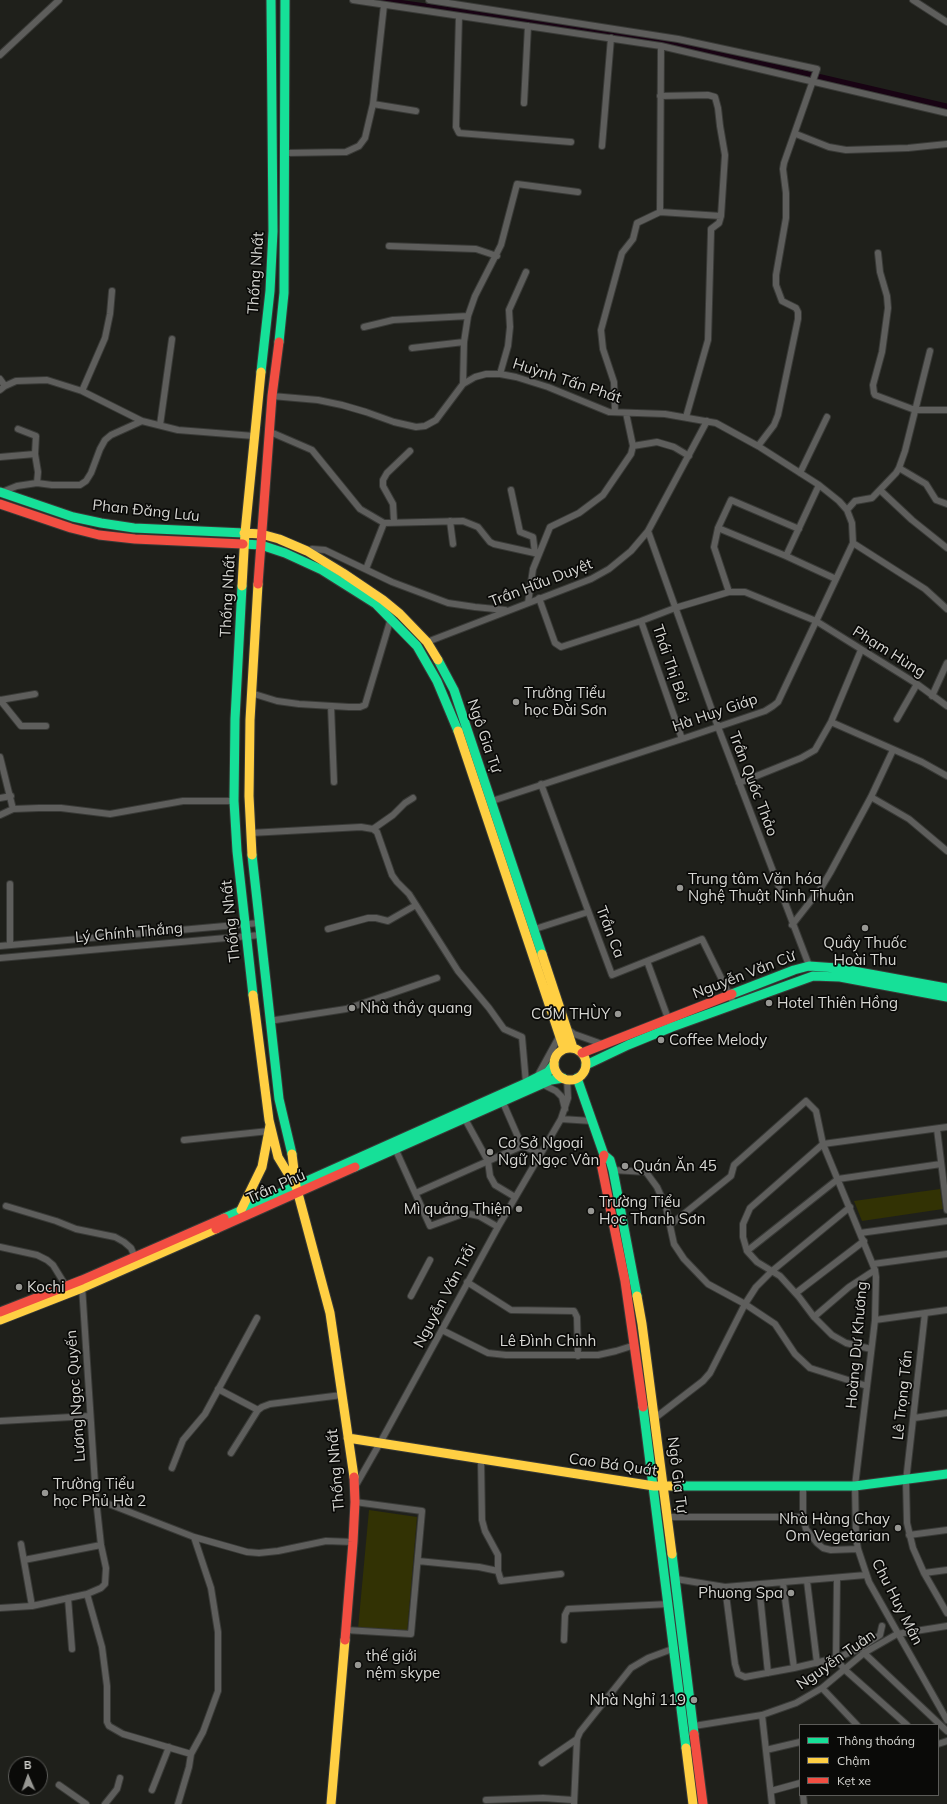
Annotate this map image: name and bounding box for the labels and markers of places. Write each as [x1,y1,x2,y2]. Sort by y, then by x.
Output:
place label: Trường Tiểu học Đài Sơn [524,684,607,719]
marker: Trường Tiểu học Đài Sơn [511,697,521,707]
place label: Trung tâm Văn hóa Nghệ Thuật Ninh Thuận [688,870,854,905]
marker: Trung tâm Văn hóa Nghệ Thuật Ninh Thuận [675,883,685,893]
marker: Quầy Thuốc Hoài Thu [860,923,870,933]
place label: Quầy Thuốc Hoài Thu [823,934,907,969]
place label: Hotel Thiên Hồng [777,994,898,1012]
marker: Hotel Thiên Hồng [764,998,774,1008]
place label: Nhà thầy quang [360,999,472,1017]
marker: Nhà thầy quang [347,1003,357,1013]
place label: CƠM THÙY [531,1005,610,1023]
marker: CƠM THÙY [613,1009,623,1019]
place label: Coffee Melody [669,1031,767,1049]
marker: Coffee Melody [656,1035,666,1045]
place label: Cơ Sở Ngoại Ngữ Ngọc Vân [498,1134,599,1169]
marker: Cơ Sở Ngoại Ngữ Ngọc Vân [485,1147,495,1157]
place label: Quán Ăn 45 [633,1157,717,1175]
marker: Quán Ăn 45 [620,1161,630,1171]
place label: Trường Tiểu Học Thanh Sơn [599,1193,705,1228]
place label: Mì quảng Thiện [404,1200,511,1218]
marker: Mì quảng Thiện [514,1204,524,1214]
marker: Trường Tiểu Học Thanh Sơn [586,1206,596,1216]
place label: Kochi [27,1278,65,1296]
marker: Kochi [14,1282,24,1292]
place label: Trường Tiểu học Phủ Hà 2 [53,1475,146,1510]
marker: Trường Tiểu học Phủ Hà 2 [40,1488,50,1498]
place label: Nhà Hàng Chay Om Vegetarian [779,1510,890,1545]
marker: Nhà Hàng Chay Om Vegetarian [893,1523,903,1533]
place label: Phuong Spa [698,1584,783,1602]
marker: Phuong Spa [786,1588,796,1598]
place label: thế giới nệm skype [366,1647,440,1682]
marker: thế giới nệm skype [353,1660,363,1670]
place label: Nhà Nghỉ 119 [590,1691,686,1709]
marker: Nhà Nghỉ 119 [689,1695,699,1705]

